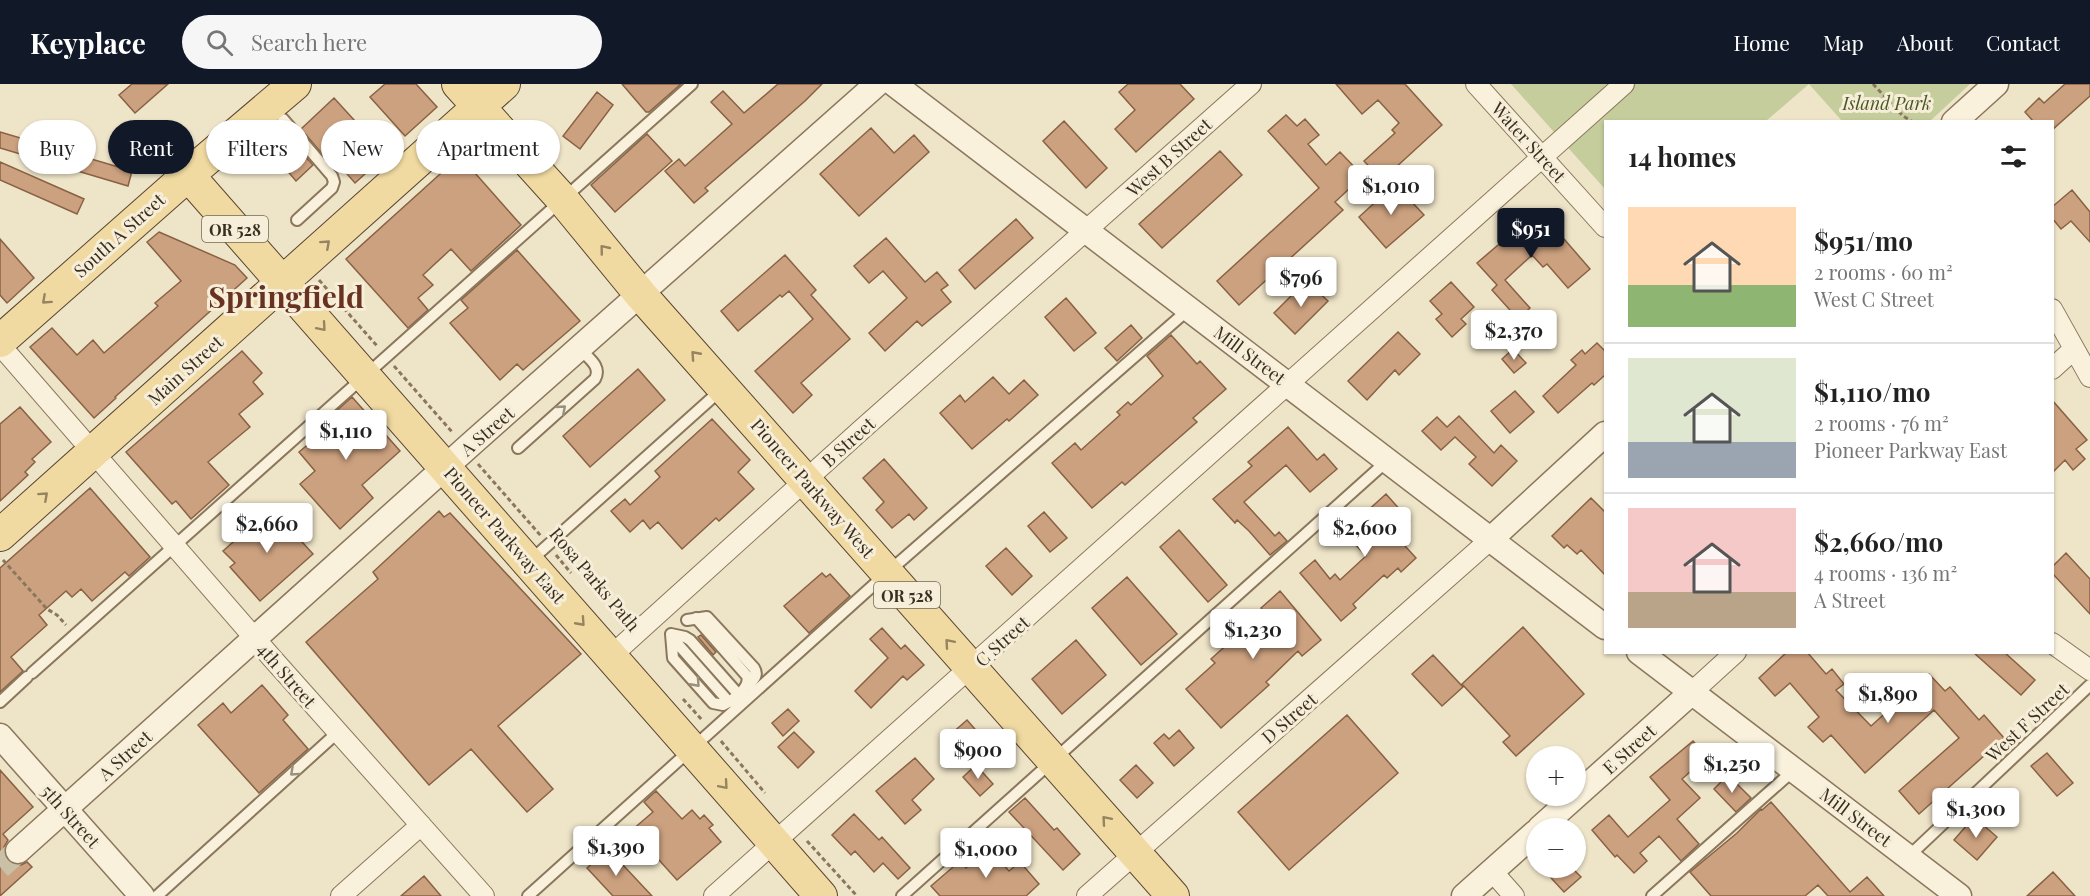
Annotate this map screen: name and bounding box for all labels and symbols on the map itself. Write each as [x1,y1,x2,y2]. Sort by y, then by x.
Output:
park label: Island Park [1842,91,1931,115]
street label: Water Street [1486,96,1572,188]
street label: West B Street [1121,112,1217,202]
pin: $1,010 [1342,165,1440,216]
street label: South A Street [68,187,170,282]
pin: $951 [1495,208,1567,259]
road number: OR 528 [202,216,268,242]
one-way arrow [319,240,330,251]
one-way arrow [600,245,611,256]
pin: $796 [1265,257,1337,308]
district label: Springfield [208,276,364,316]
one-way arrow [43,293,53,304]
pin: $2,370 [1465,310,1563,361]
one-way arrow [315,320,326,331]
street label: Mill Street [1209,320,1291,390]
street label: Main Street [142,329,228,410]
one-way arrow [691,351,702,362]
street label: A Street [454,400,520,462]
one-way arrow [555,405,566,416]
pin: $1,110 [297,410,395,461]
street label: B Street [816,411,880,472]
street label: Pioneer Parkway West [746,413,881,563]
street label: Pioneer Parkway East [439,462,571,609]
one-way arrow [37,492,47,503]
pin: $2,660 [218,503,316,554]
pin: $2,600 [1316,507,1414,558]
street label: Rosa Parks Path [544,522,646,636]
road number: OR 528 [874,582,940,608]
pin: $1,230 [1204,609,1302,660]
street label: C Street [970,610,1035,672]
one-way arrow [574,616,585,626]
street label: 4th Street [252,637,322,713]
one-way arrow [945,639,956,650]
pin: $1,890 [1839,673,1937,724]
one-way arrow [689,677,700,687]
street label: West F Street [1980,677,2074,767]
street label: D Street [1256,687,1322,749]
street label: E Street [1597,718,1661,779]
street label: A Street [92,724,157,786]
pin: $900 [942,729,1014,780]
pin: $1,250 [1683,743,1781,794]
one-way arrow [290,765,301,776]
one-way arrow [717,778,728,789]
street label: 5th Street [36,779,106,853]
street label: Mill Street [1815,782,1897,852]
pin: $1,300 [1927,788,2025,839]
one-way arrow [1102,817,1113,827]
pin: $1,390 [567,826,665,877]
pin: $1,000 [937,828,1035,879]

